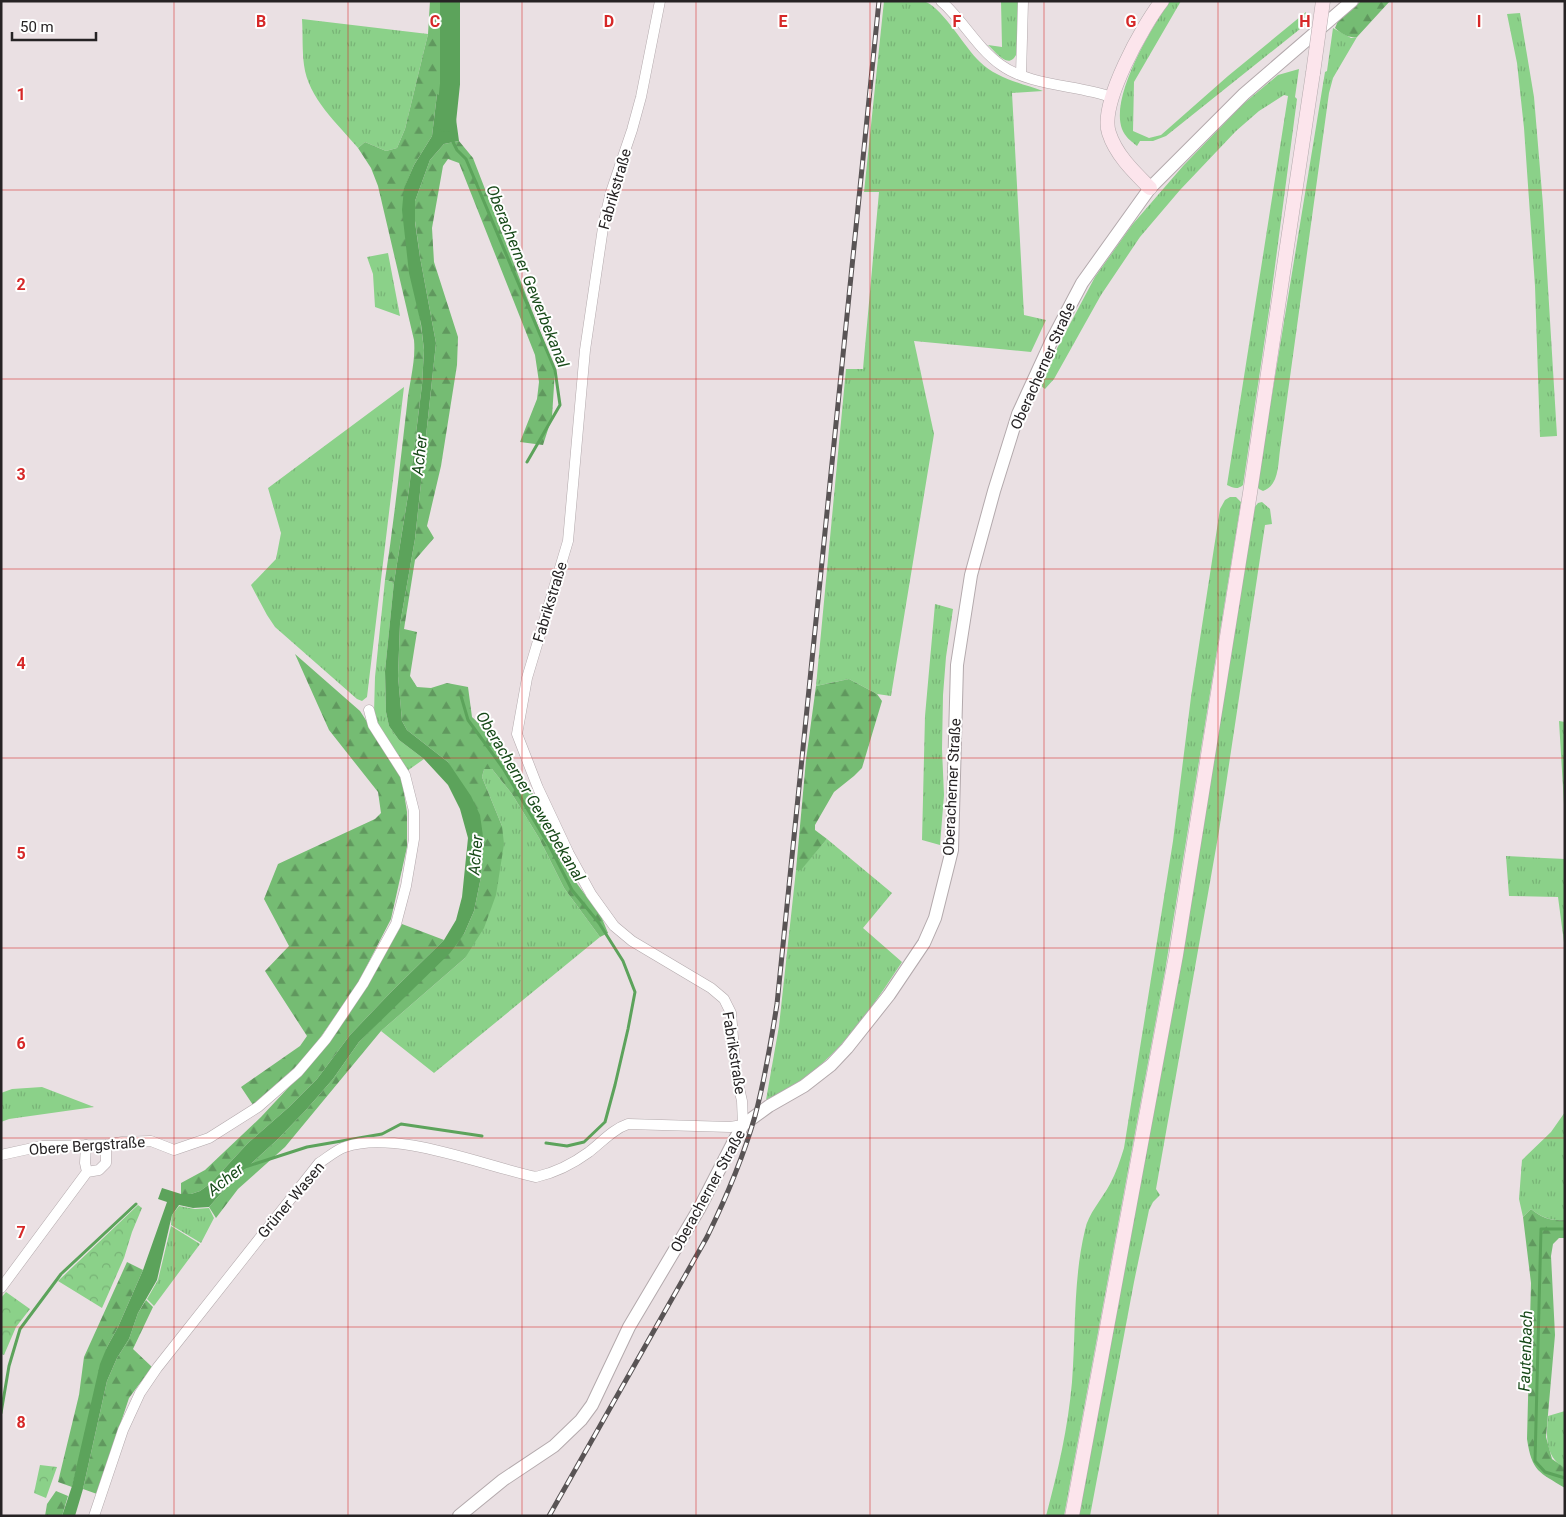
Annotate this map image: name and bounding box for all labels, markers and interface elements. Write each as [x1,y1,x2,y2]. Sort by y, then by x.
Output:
scale bar [12,10,96,42]
text: B [256,12,266,31]
text: C [430,12,440,31]
text: D [604,12,614,31]
text: E [779,12,788,31]
text: F [953,12,962,31]
text: G [1126,12,1137,31]
text: H [1299,12,1311,31]
text: I [1477,12,1481,31]
text: 50 m [20,18,54,36]
text: 1 [16,85,26,104]
street label: Fabrikstraße [595,146,635,232]
water label: Oberacherner Gewerbekanal [482,182,573,370]
text: 2 [16,275,26,294]
street label: Oberacherner Straße [1007,300,1079,432]
water label: Acher [408,433,431,477]
text: 3 [16,465,26,484]
street label: Fabrikstraße [529,559,571,645]
text: 4 [16,654,26,673]
water label: Oberacherner Gewerbekanal [472,708,589,885]
street label: Oberacherner Straße [939,718,965,856]
water label: Acher [464,833,487,877]
text: 5 [16,844,26,863]
street label: Fabrikstraße [719,1010,749,1096]
text: 6 [16,1034,26,1053]
street label: Oberacherner Straße [667,1126,749,1255]
street label: Obere Bergstraße [28,1133,146,1159]
street label: Grüner Wasen [254,1158,328,1242]
water label: Acher [203,1159,248,1200]
text: 7 [16,1223,26,1242]
water label: Fautenbach [1515,1310,1536,1392]
text: 8 [16,1413,26,1432]

